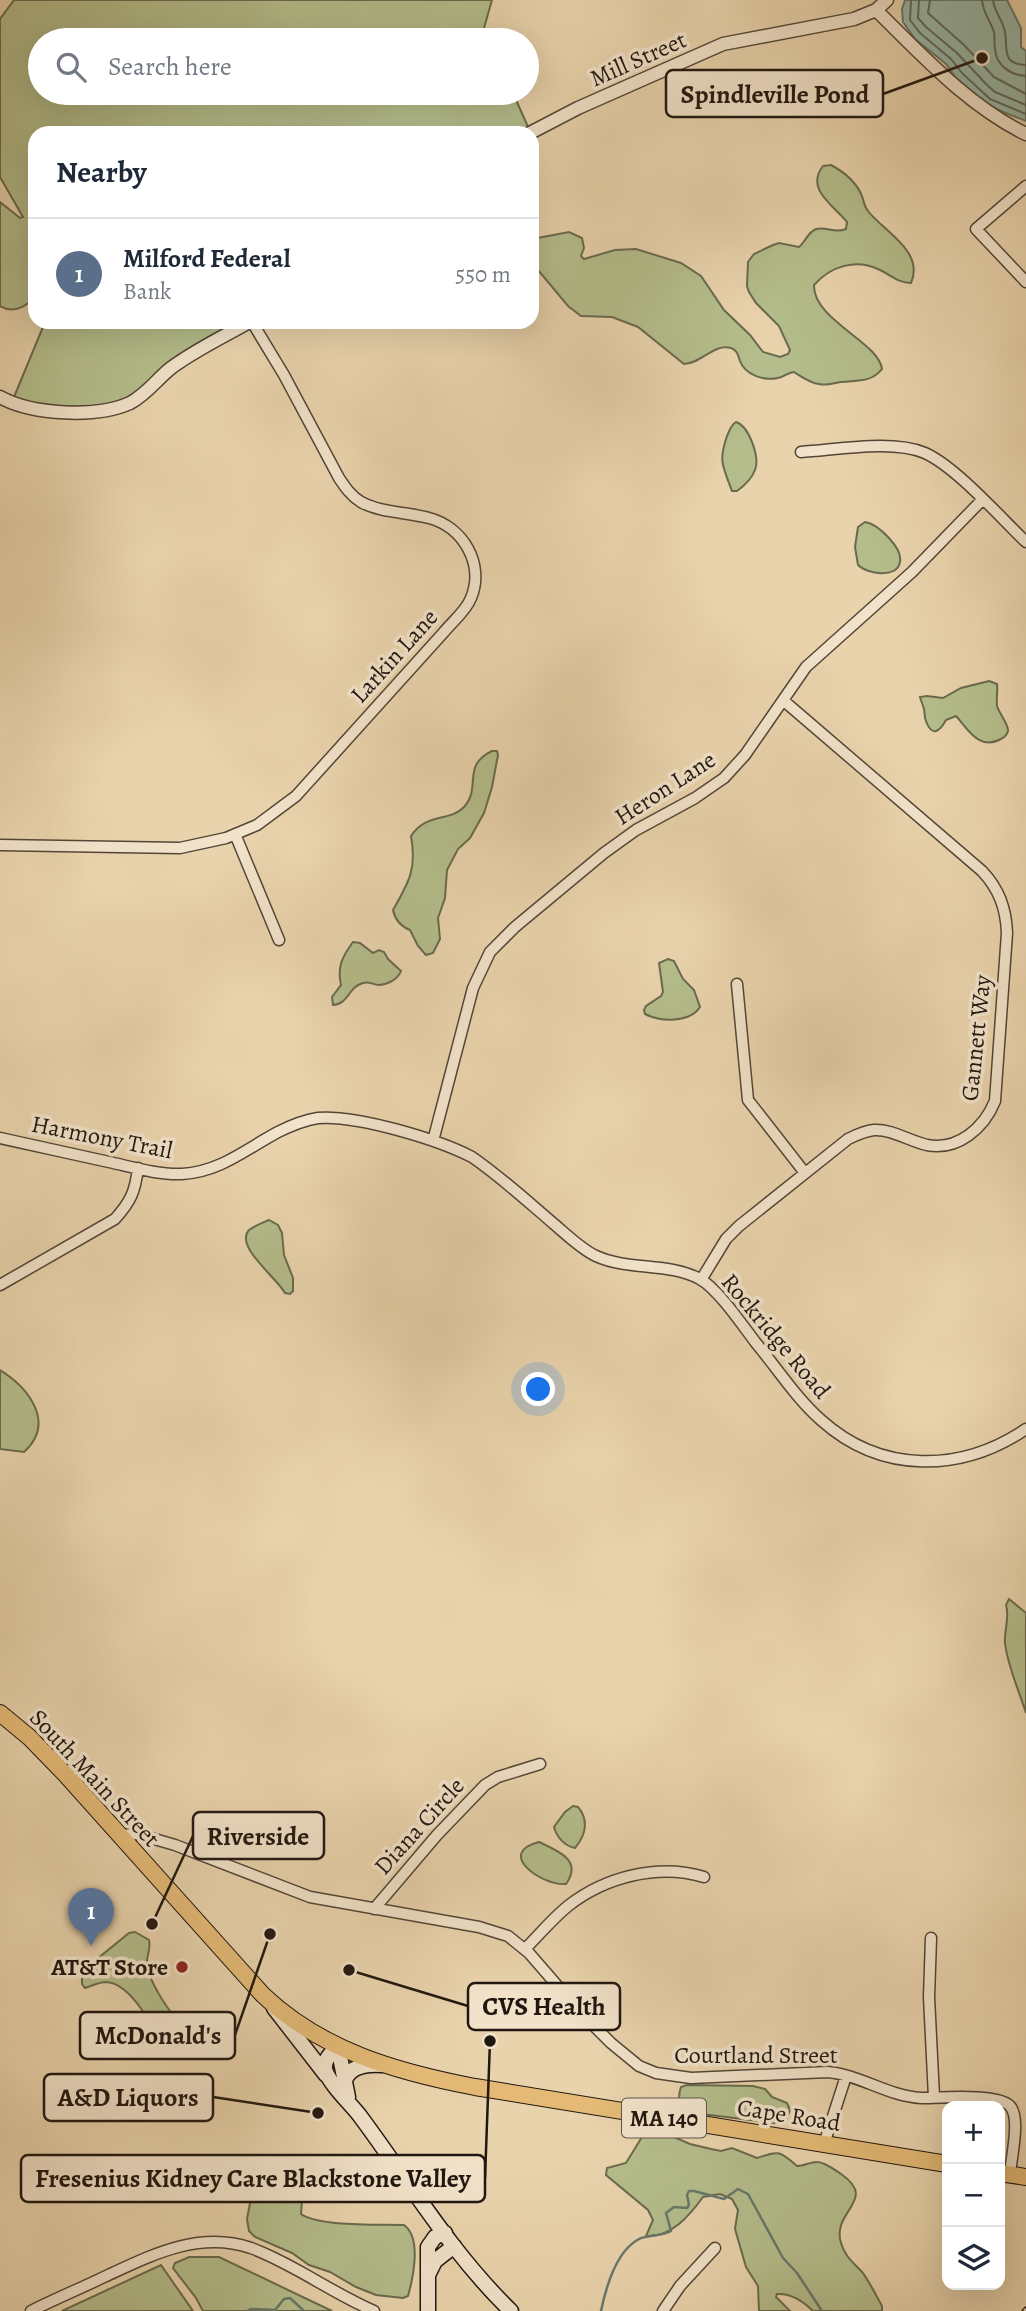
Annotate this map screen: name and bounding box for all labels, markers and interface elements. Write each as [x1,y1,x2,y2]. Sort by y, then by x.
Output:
street label: Mill Street [585,24,691,94]
search box [28,28,539,105]
icon: search [52,48,90,86]
text: Search here [108,49,232,84]
callout: Spindleville Pond [666,70,883,117]
text: Spindleville Pond [680,77,871,112]
text: Nearby [56,152,147,192]
text: Milford Federal [123,241,290,276]
text: 1 [75,259,83,290]
text: 550 m [455,259,511,290]
text: Bank [123,276,171,307]
street label: Larkin Lane [343,602,445,710]
street label: Heron Lane [608,743,722,833]
street label: Gannett Way [953,973,999,1103]
street label: Harmony Trail [29,1108,175,1166]
street label: Rockridge Road [714,1267,838,1405]
your location [521,1372,555,1406]
street label: South Main Street [23,1702,167,1854]
street label: Diana Circle [367,1770,471,1882]
callout: Riverside [193,1812,324,1859]
text: Riverside [207,1819,309,1854]
pin: 1 [68,1888,114,1946]
place label: AT&T Store [50,1951,168,1983]
marker: AT&T Store [174,1959,190,1975]
callout: CVS Health [468,1983,620,2030]
text: CVS Health [482,1989,606,2024]
callout: McDonald's [80,2012,235,2059]
text: McDonald's [95,2018,221,2053]
street label: Courtland Street [674,2039,838,2071]
callout: A&D Liquors [44,2074,213,2121]
text: A&D Liquors [56,2080,199,2115]
street label: Cape Road [735,2091,843,2139]
road number: MA 140 [622,2098,706,2138]
map controls [942,2101,1005,2290]
button: + [942,2101,1005,2164]
callout: Fresenius Kidney Care Blackstone Valley [21,2155,485,2202]
text: Fresenius Kidney Care Blackstone Valley [35,2161,472,2196]
button: − [942,2164,1005,2227]
button: layers [942,2227,1005,2290]

